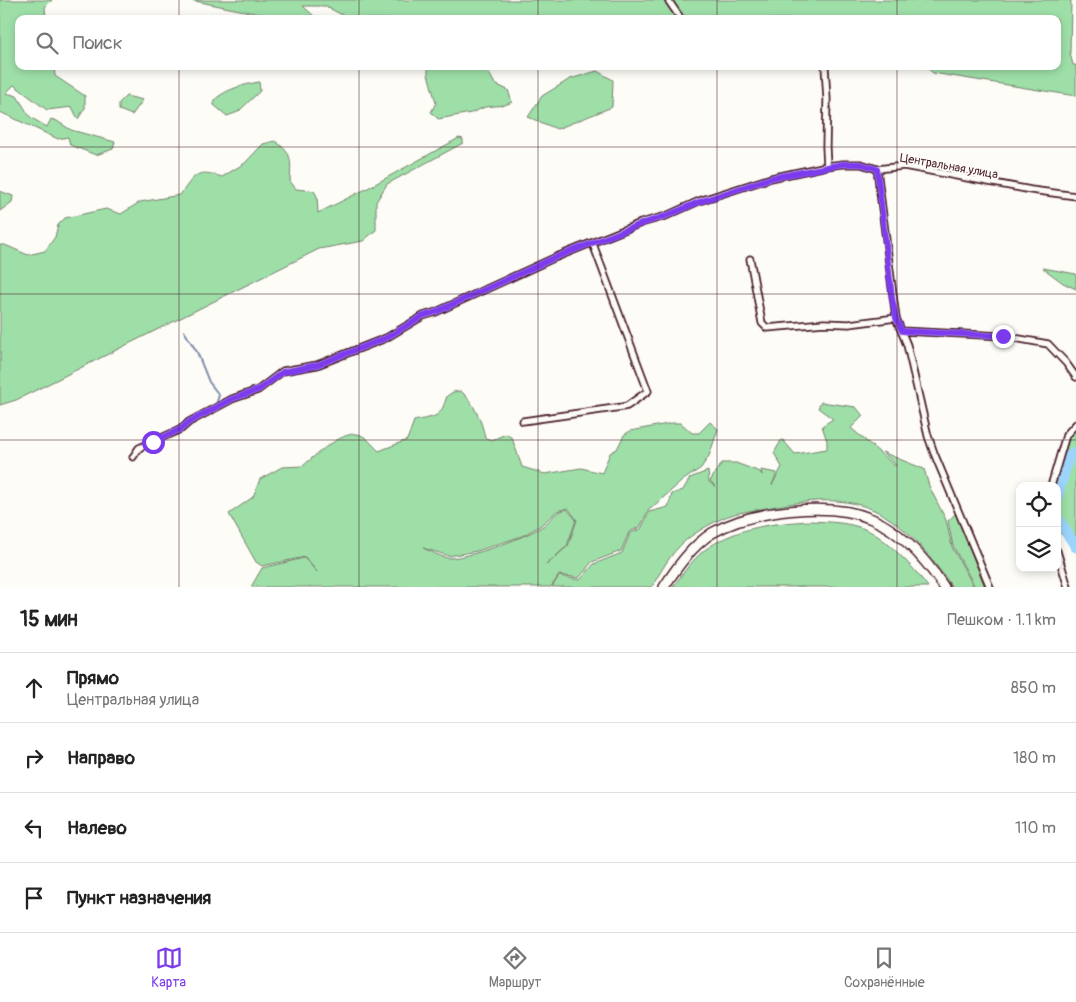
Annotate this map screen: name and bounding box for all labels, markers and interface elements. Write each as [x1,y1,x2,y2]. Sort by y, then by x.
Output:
search box [15,15,1061,70]
icon: search [33,29,61,57]
text: Поиск [73,31,123,55]
street label: Центральная улица [899,150,999,183]
route end [992,325,1015,348]
route start [142,431,165,454]
map controls [1016,482,1061,572]
button: locate [1016,482,1061,527]
button: layers [1016,527,1061,572]
text: 15 мин [20,606,78,633]
text: Пешком · 1.1 km [947,610,1056,630]
text: Прямо [67,666,119,690]
icon: ahead [20,674,48,702]
text: 850 m [1011,678,1056,698]
text: Центральная улица [67,690,199,710]
icon: right [20,744,48,772]
text: Направо [67,746,135,770]
text: 180 m [1013,748,1056,768]
icon: left [20,814,48,842]
text: Налево [67,816,127,840]
text: 110 m [1015,818,1056,838]
icon: arrive [20,884,48,912]
text: Пункт назначения [67,886,211,910]
tab: Карта [151,944,186,991]
tab: Маршрут [489,944,541,991]
tab: Сохранённые [844,944,925,991]

